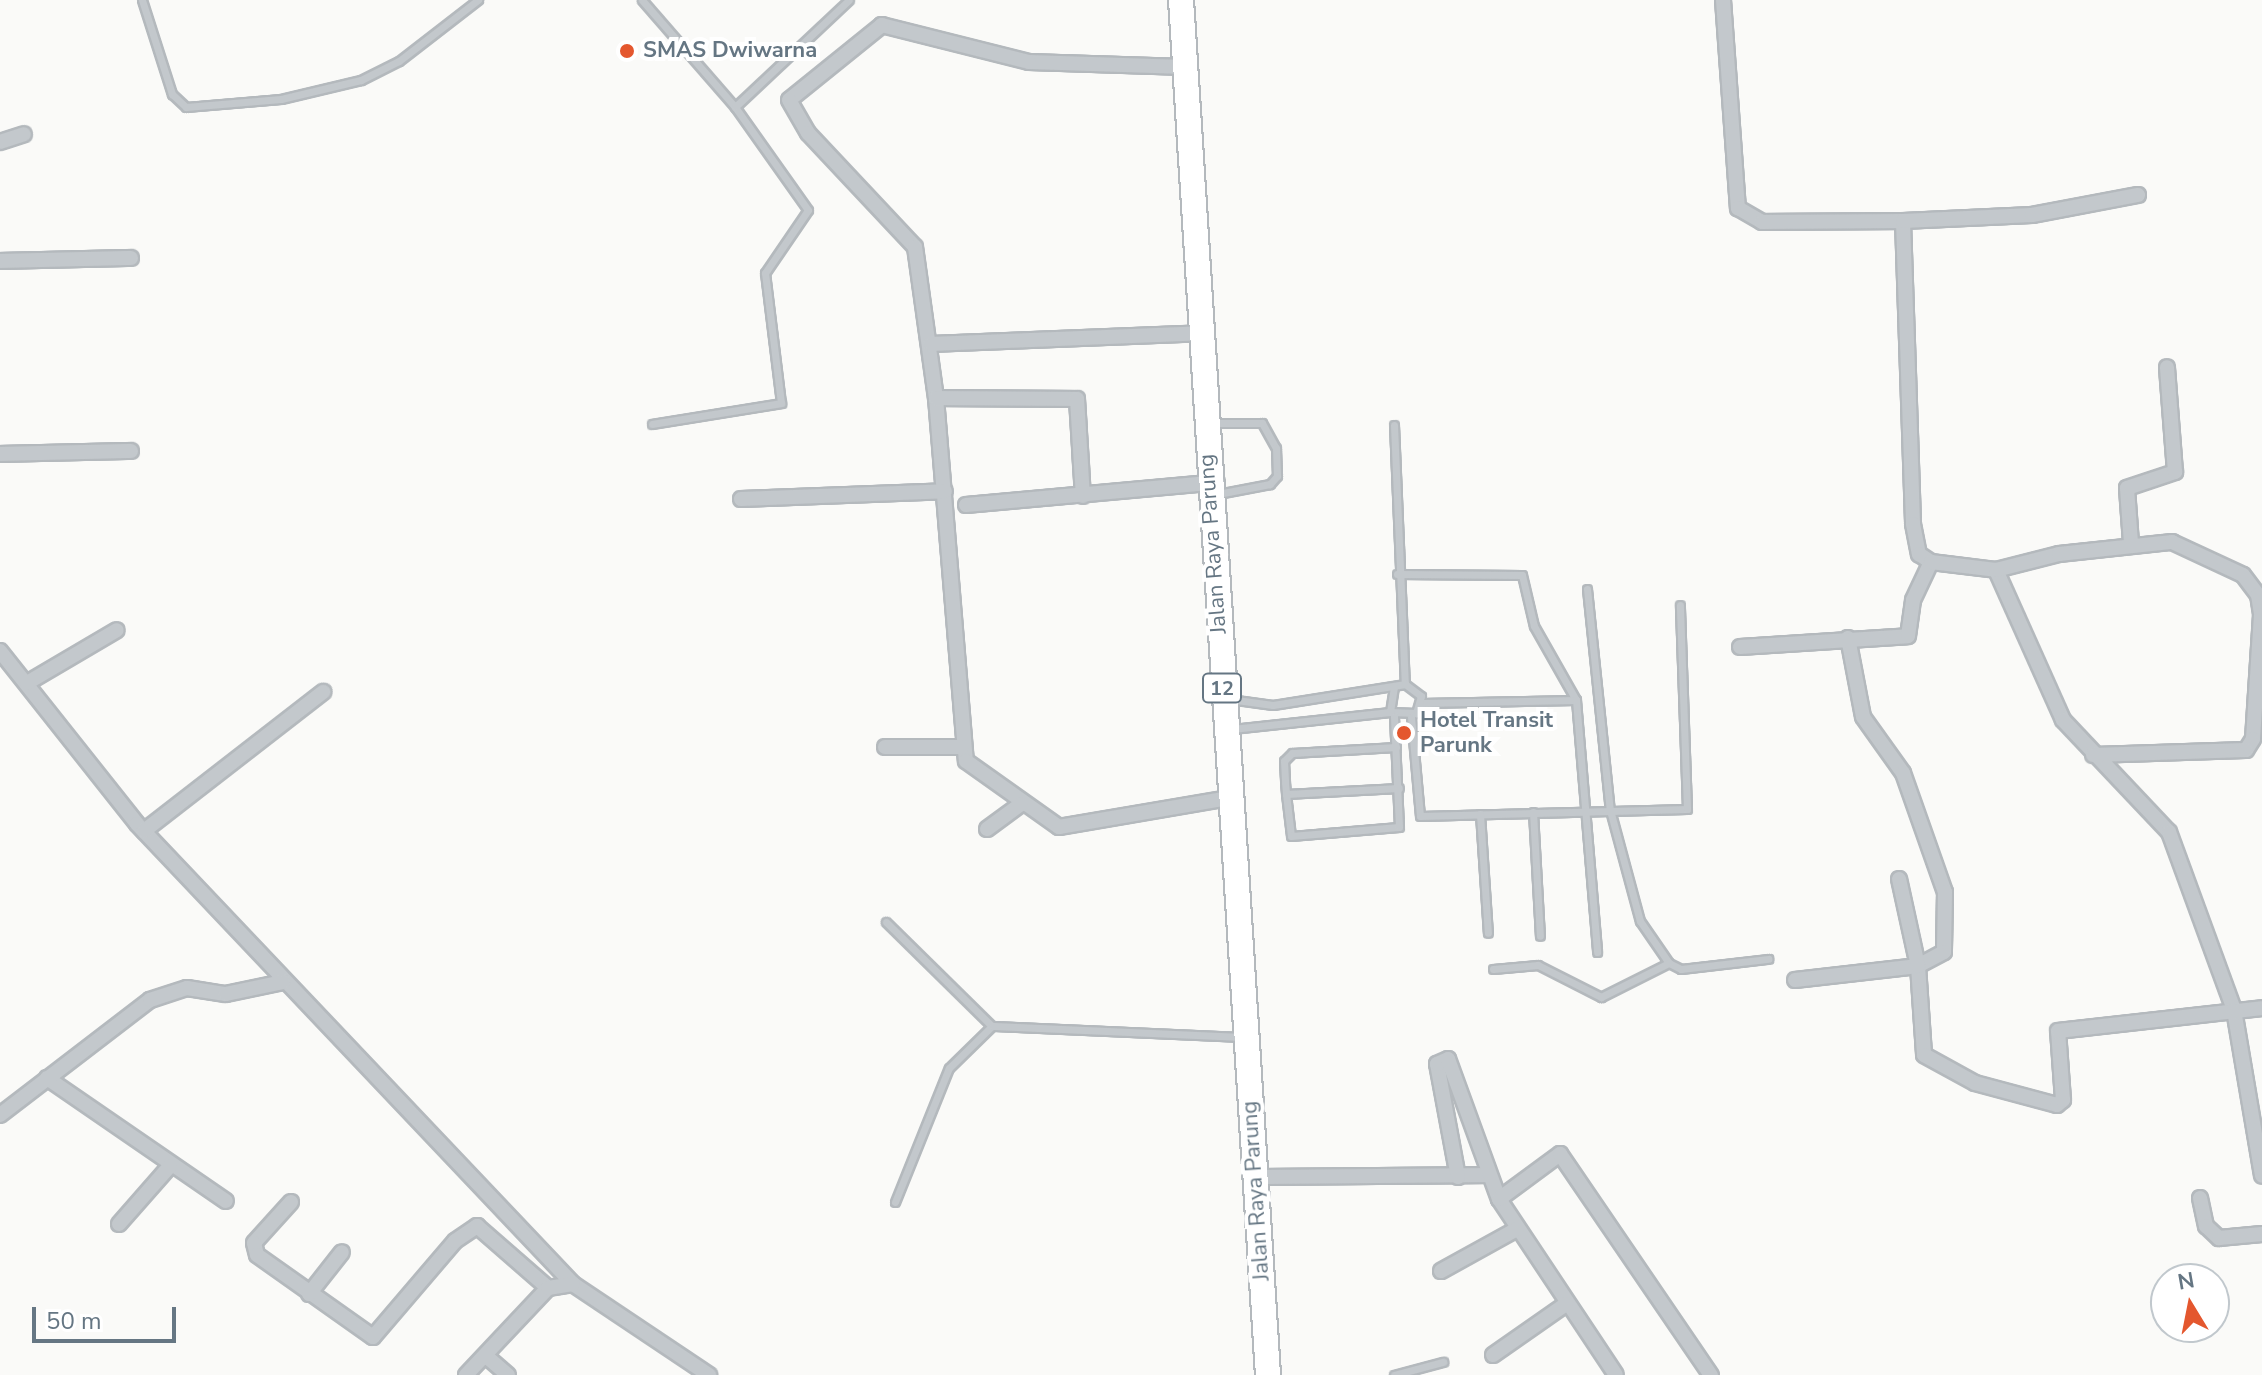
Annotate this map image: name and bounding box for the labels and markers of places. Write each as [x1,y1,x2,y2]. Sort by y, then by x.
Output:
place label: SMAS Dwiwarna [643,38,817,64]
marker: SMAS Dwiwarna [618,42,636,60]
place label: Hotel Transit Parunk [1420,707,1553,758]
marker: Hotel Transit Parunk [1395,724,1413,742]

